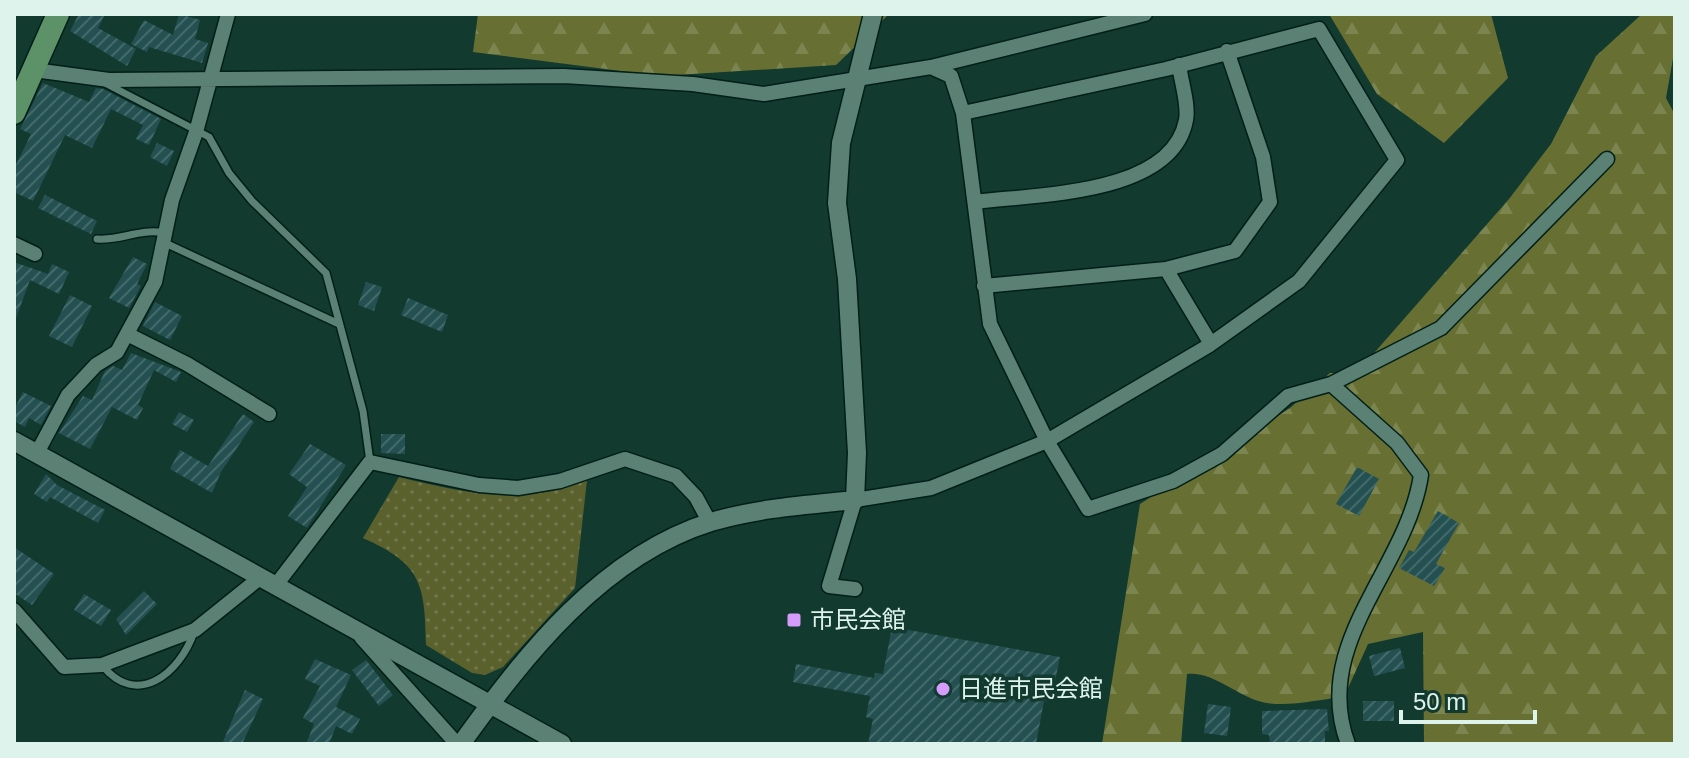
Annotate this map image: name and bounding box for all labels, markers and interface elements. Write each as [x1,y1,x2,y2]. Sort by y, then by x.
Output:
place label: 市民会館 [810,606,906,633]
marker: 市民会館 [785,611,803,629]
scale bar [1401,674,1535,724]
place label: 日進市民会館 [959,675,1103,702]
marker: 日進市民会館 [934,680,952,698]
text: 50 m [1413,688,1466,715]

